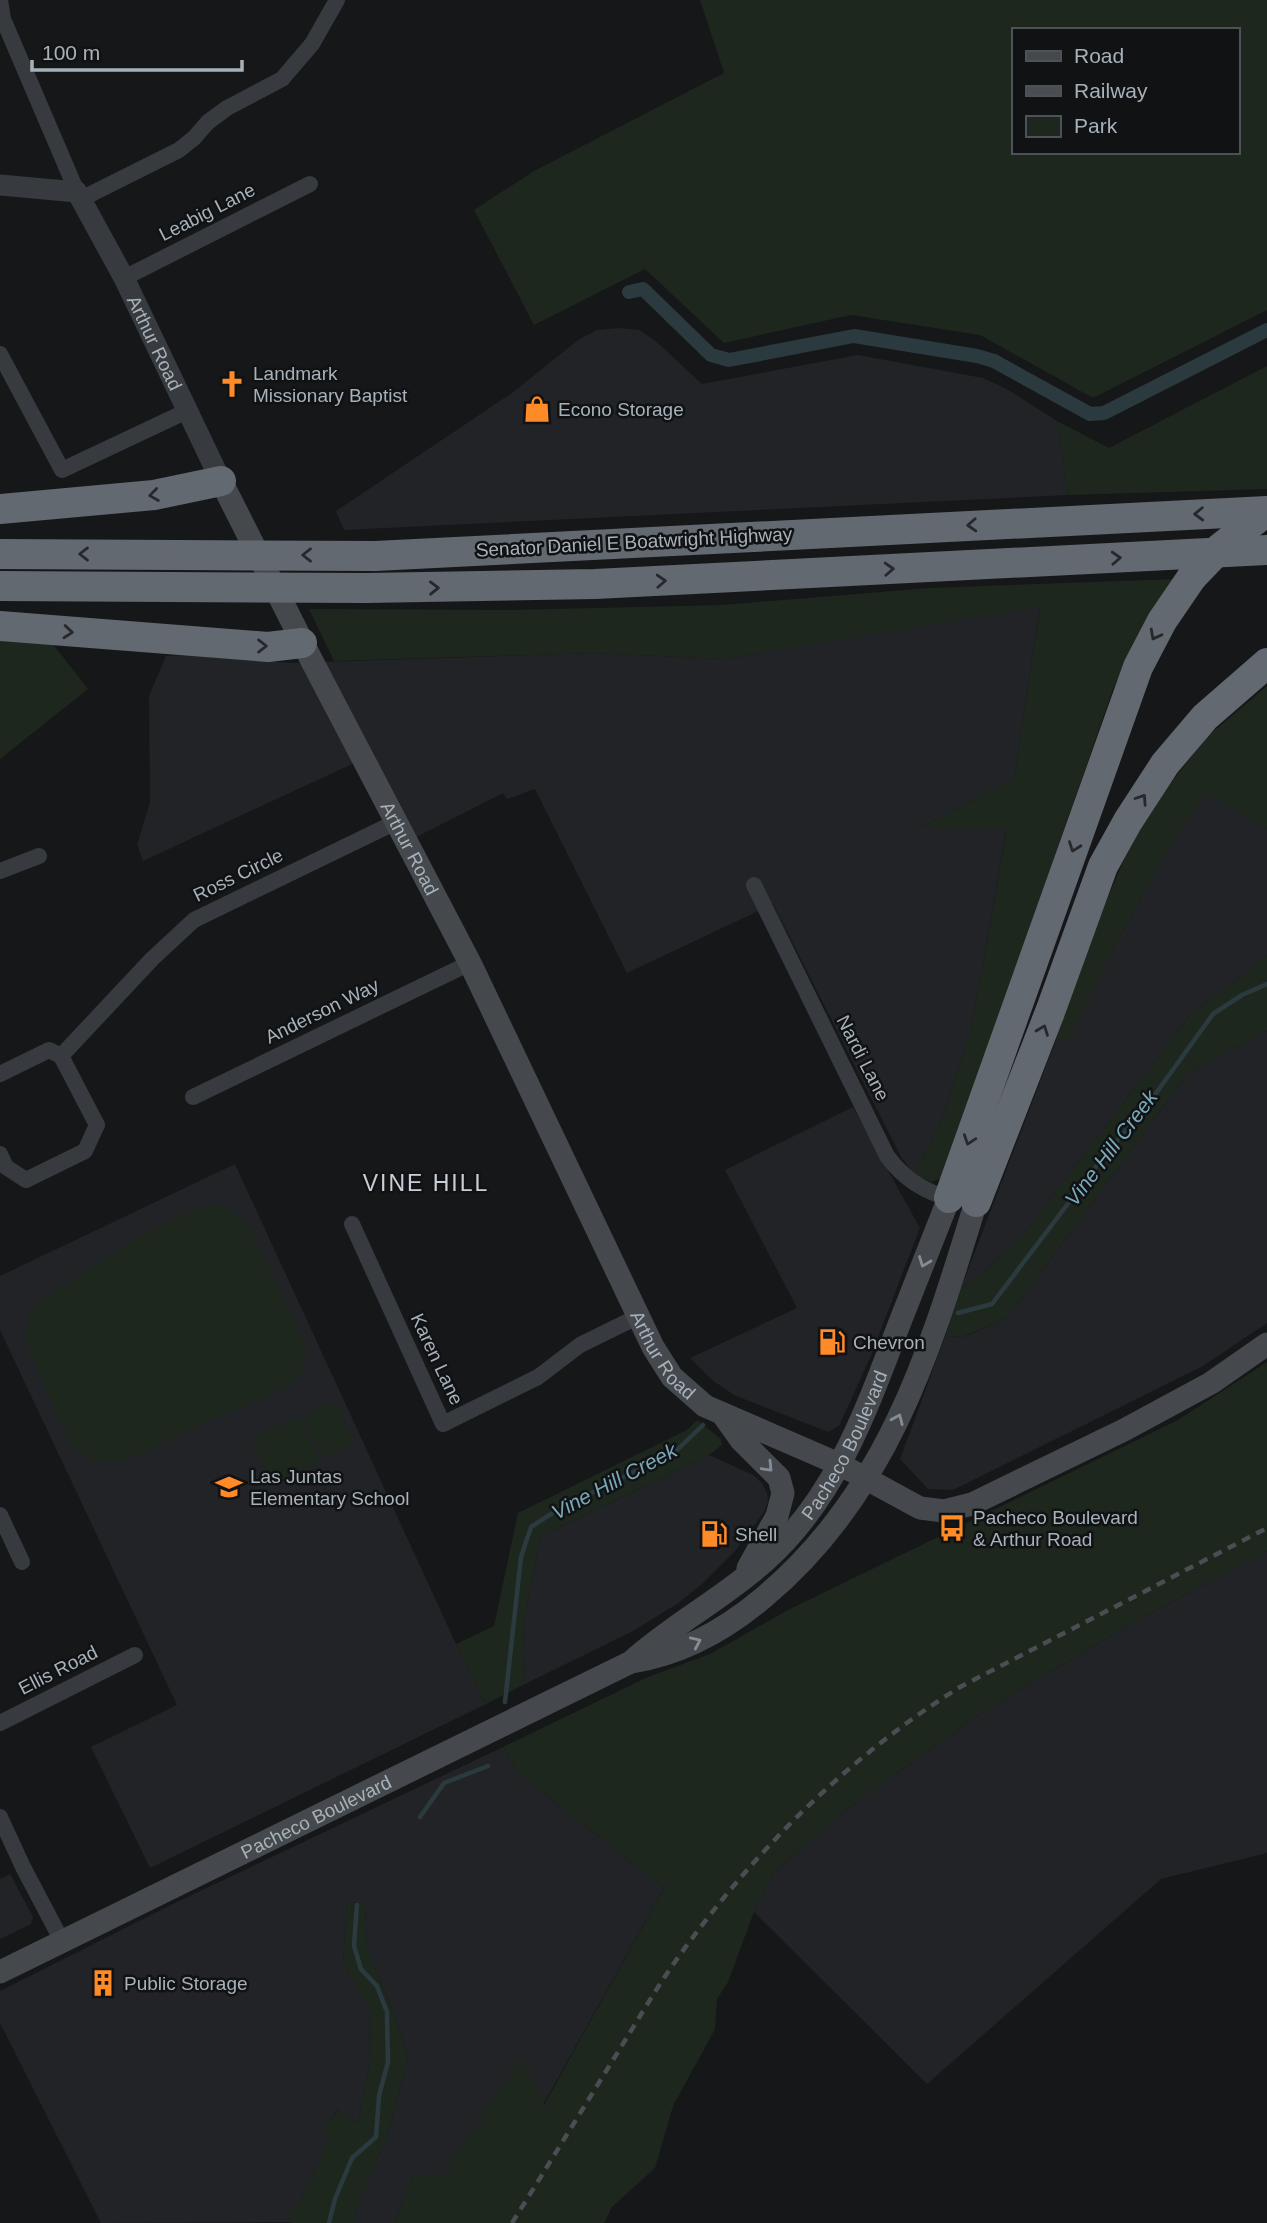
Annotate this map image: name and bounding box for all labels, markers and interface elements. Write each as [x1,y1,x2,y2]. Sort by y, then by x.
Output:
scale bar [32,28,242,72]
legend [1012,28,1239,154]
text: 100 m [42,41,100,64]
text: Road [1074,44,1124,67]
text: Railway [1074,79,1148,102]
text: Park [1074,114,1118,137]
street label: Leabig Lane [156,179,258,245]
street label: Arthur Road [123,292,186,393]
place label: Landmark Missionary Baptist [253,363,408,406]
church icon: Landmark Missionary Baptist [217,369,247,399]
shop icon: Econo Storage [522,394,552,424]
place label: Econo Storage [558,399,684,420]
one-way arrow [148,487,160,502]
one-way arrow [1193,507,1204,522]
one-way arrow [966,517,977,532]
street label: Senator Daniel E Boatwright Highway [475,523,793,561]
one-way arrow [79,546,89,562]
one-way arrow [301,547,312,563]
one-way arrow [1111,550,1122,565]
one-way arrow [883,562,894,577]
one-way arrow [656,573,667,588]
one-way arrow [429,580,440,596]
one-way arrow [63,624,74,639]
one-way arrow [1150,627,1163,640]
one-way arrow [257,638,268,654]
one-way arrow [1133,794,1146,807]
street label: Arthur Road [377,798,443,899]
one-way arrow [1068,840,1082,852]
street label: Ross Circle [190,844,286,906]
street label: Anderson Way [262,974,383,1048]
street label: Nardi Lane [833,1012,893,1104]
one-way arrow [1034,1025,1048,1037]
water label: Vine Hill Creek [1060,1085,1163,1210]
one-way arrow [963,1134,977,1146]
district label: VINE HILL [363,1170,489,1196]
one-way arrow [919,1255,933,1267]
street label: Arthur Road [627,1307,700,1403]
street label: Karen Lane [407,1310,467,1408]
fuel station icon: Chevron [817,1327,847,1357]
place label: Chevron [853,1332,925,1353]
street label: Pacheco Boulevard [797,1368,891,1523]
one-way arrow [890,1414,904,1426]
water label: Vine Hill Creek [547,1438,682,1524]
one-way arrow [760,1459,773,1472]
place label: Las Juntas Elementary School [250,1466,409,1509]
school or university icon: Las Juntas Elementary School [214,1472,244,1502]
place label: Pacheco Boulevard & Arthur Road [973,1507,1138,1550]
bus stop icon: Pacheco Boulevard & Arthur Road [937,1513,967,1543]
fuel station icon: Shell [699,1519,729,1549]
place label: Shell [735,1524,777,1545]
one-way arrow [689,1636,701,1650]
street label: Ellis Road [15,1641,101,1699]
street label: Pacheco Boulevard [237,1771,395,1863]
building icon: Public Storage [88,1968,118,1998]
place label: Public Storage [124,1973,248,1994]

